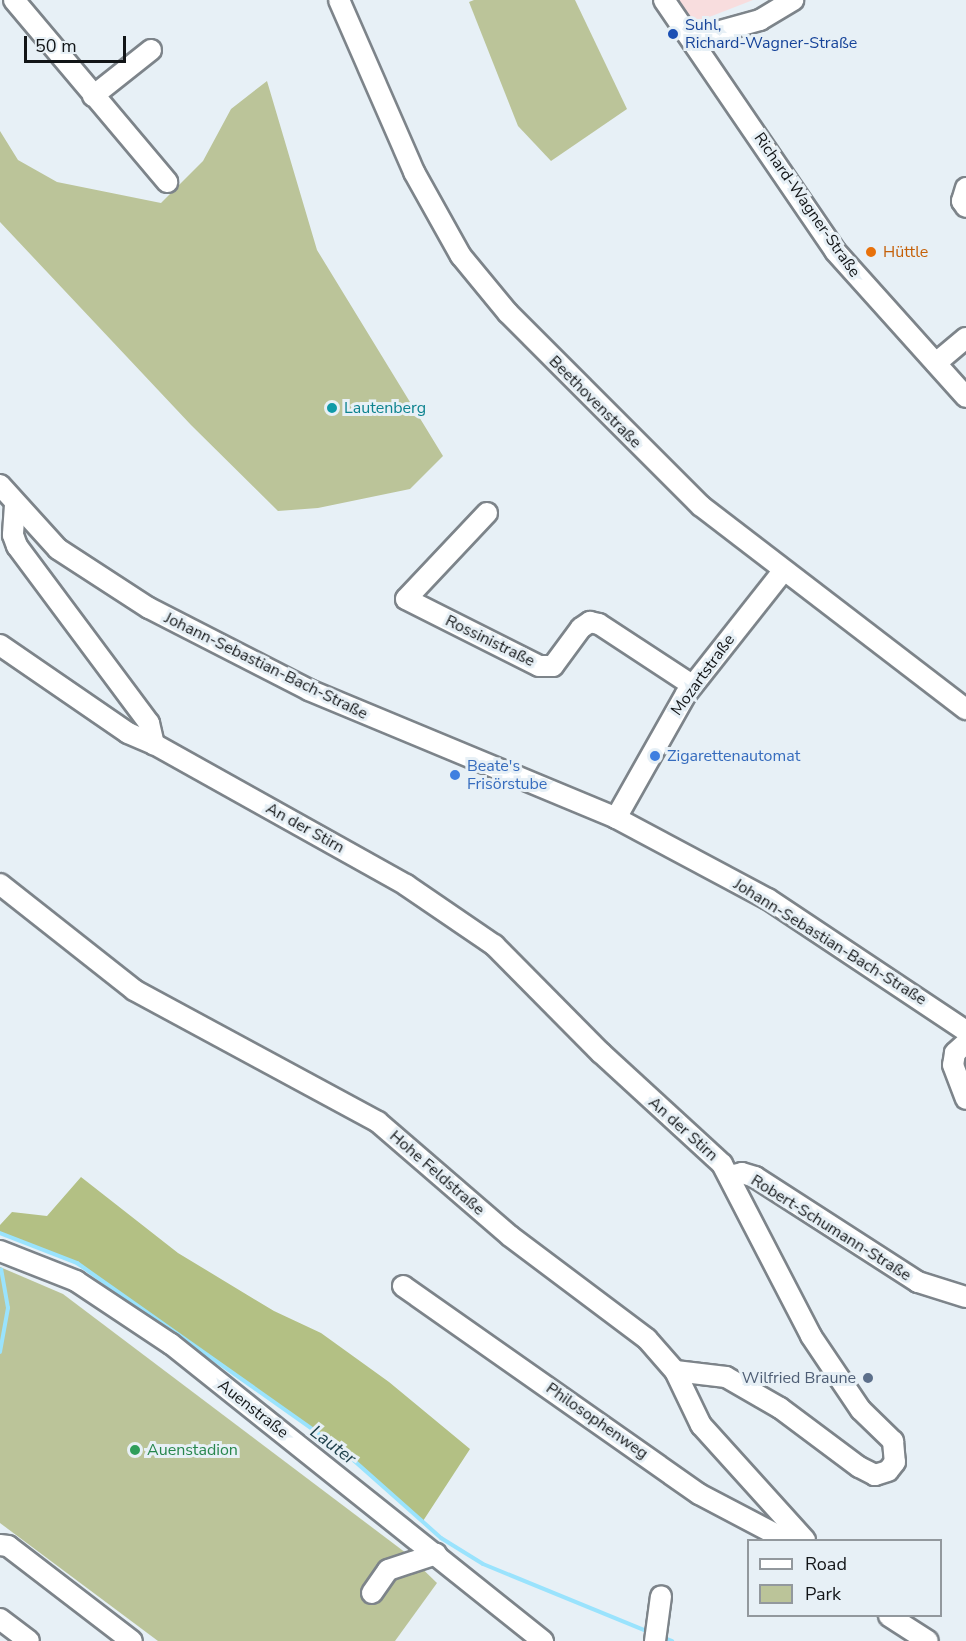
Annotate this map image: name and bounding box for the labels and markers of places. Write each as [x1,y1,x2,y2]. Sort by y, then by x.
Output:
place label: Suhl, Richard-Wagner-Straße [685,15,857,53]
marker: Suhl, Richard-Wagner-Straße [666,27,680,41]
place label: Hüttle [883,242,928,262]
marker: Hüttle [864,245,878,259]
place label: Lautenberg [344,398,426,418]
marker: Lautenberg [325,401,339,415]
place label: Zigarettenautomat [667,746,800,766]
marker: Zigarettenautomat [648,749,662,763]
place label: Beate's Frisörstube [467,756,547,794]
marker: Beate's Frisörstube [448,768,462,782]
place label: Wilfried Braune [742,1368,856,1388]
marker: Wilfried Braune [861,1371,875,1385]
place label: Auenstadion [147,1440,238,1460]
marker: Auenstadion [128,1443,142,1457]

